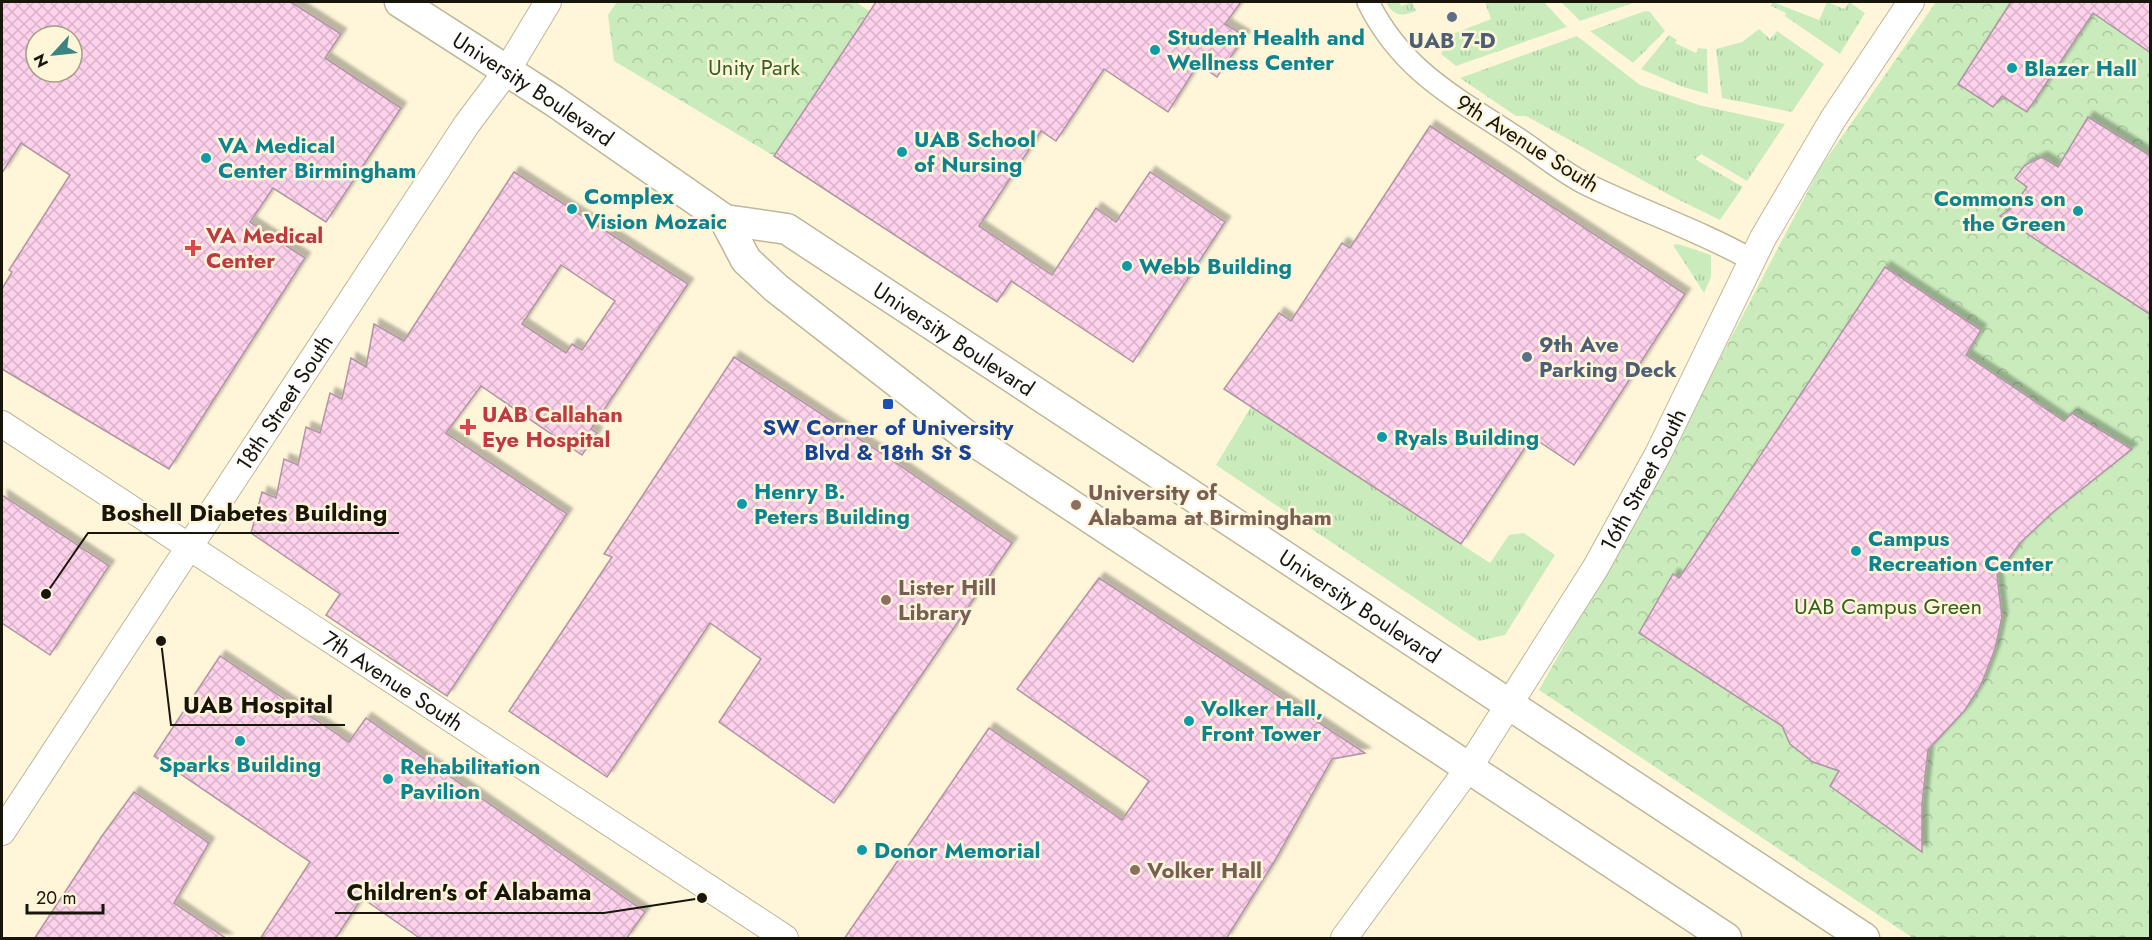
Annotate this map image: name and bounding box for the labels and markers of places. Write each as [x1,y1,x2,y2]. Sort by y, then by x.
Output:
marker: UAB 7-D [1445,10,1459,24]
place label: Student Health and Wellness Center [1167,21,1365,78]
place label: UAB 7-D [1408,24,1496,56]
marker: Student Health and Wellness Center [1148,43,1162,57]
place label: Blazer Hall [2024,52,2137,84]
marker: Blazer Hall [2005,61,2019,75]
place label: UAB School of Nursing [914,123,1036,180]
place label: VA Medical Center Birmingham [217,129,416,186]
marker: UAB School of Nursing [895,145,909,159]
marker: VA Medical Center Birmingham [199,151,213,165]
place label: Complex Vision Mozaic [583,180,727,237]
place label: Commons on the Green [1934,182,2066,239]
marker: Complex Vision Mozaic [565,202,579,216]
marker: Commons on the Green [2071,204,2085,218]
place label: VA Medical Center [205,219,323,276]
marker: VA Medical Center [184,239,202,257]
place label: Webb Building [1139,250,1292,282]
marker: Webb Building [1120,259,1134,273]
place label: 9th Ave Parking Deck [1539,328,1677,385]
marker: 9th Ave Parking Deck [1520,350,1534,364]
marker: SW Corner of University Blvd & 18th St S [881,397,895,411]
place label: UAB Callahan Eye Hospital [482,398,623,455]
place label: SW Corner of University Blvd & 18th St S [763,411,1014,468]
marker: UAB Callahan Eye Hospital [459,418,477,436]
place label: Ryals Building [1394,421,1539,453]
marker: Ryals Building [1375,430,1389,444]
place label: Henry B. Peters Building [754,475,910,532]
place label: University of Alabama at Birmingham [1087,476,1332,533]
callout: Boshell Diabetes Building [88,491,399,533]
marker: Henry B. Peters Building [735,497,749,511]
marker: University of Alabama at Birmingham [1069,498,1083,512]
place label: Campus Recreation Center [1868,522,2054,579]
marker: Campus Recreation Center [1849,544,1863,558]
place label: Lister Hill Library [898,571,996,628]
marker: Lister Hill Library [879,593,893,607]
callout: UAB Hospital [171,683,345,725]
place label: Volker Hall, Front Tower [1200,692,1323,749]
marker: Volker Hall, Front Tower [1182,714,1196,728]
marker: Sparks Building [233,734,247,748]
place label: Sparks Building [159,748,321,780]
place label: Rehabilitation Pavilion [400,750,540,807]
marker: Rehabilitation Pavilion [381,772,395,786]
place label: Donor Memorial [874,834,1041,866]
marker: Donor Memorial [855,843,869,857]
place label: Volker Hall [1146,854,1262,886]
marker: Volker Hall [1128,863,1142,877]
callout: Children's of Alabama [335,871,604,913]

